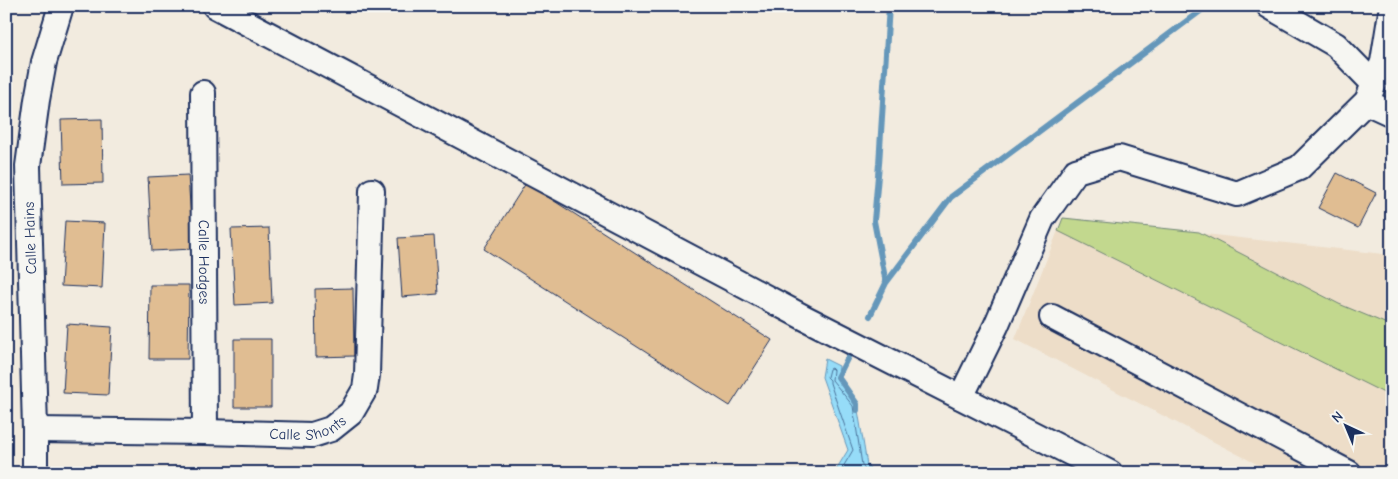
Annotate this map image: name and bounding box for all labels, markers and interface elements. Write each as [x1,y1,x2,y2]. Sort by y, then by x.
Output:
street label: Calle Hains [20,201,40,275]
street label: Calle Hodges [195,220,213,304]
north arrow [1320,402,1370,452]
text: N [1328,408,1347,426]
street label: Calle Shonts [269,412,350,444]

